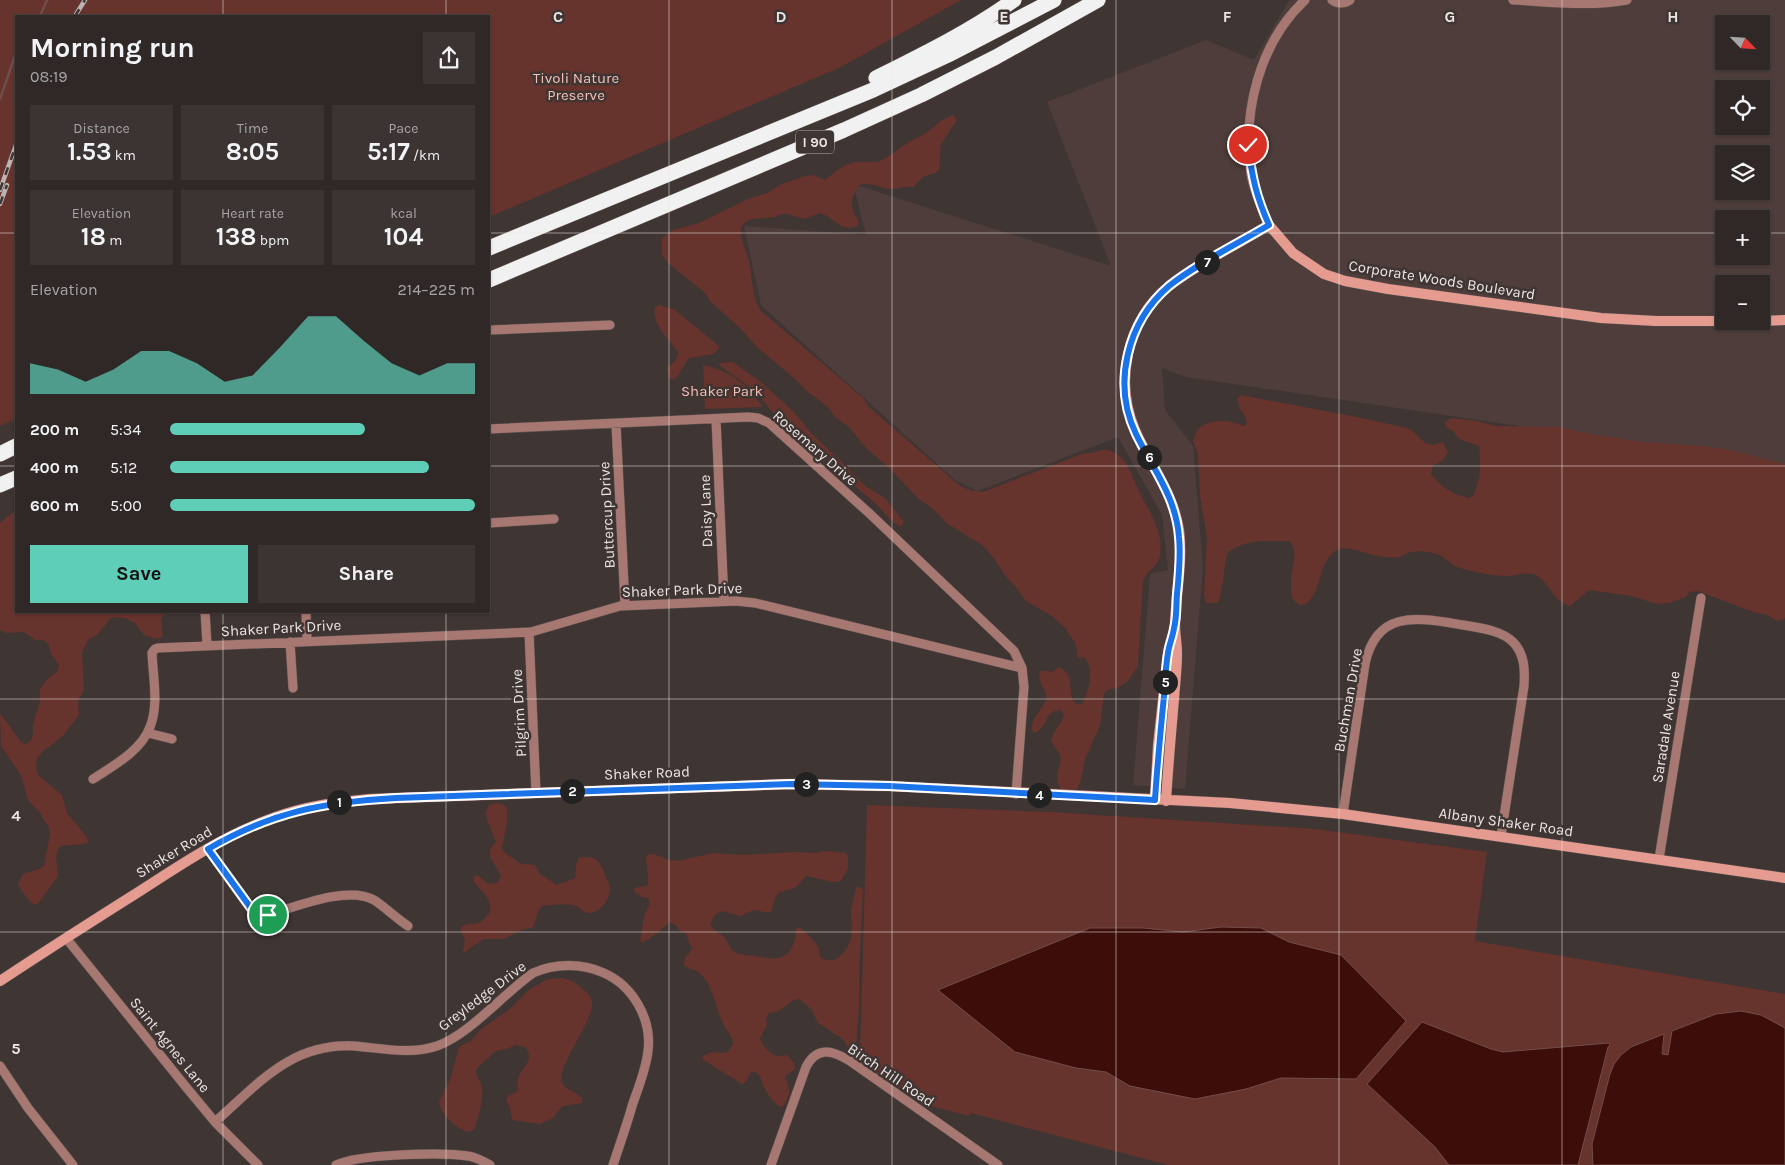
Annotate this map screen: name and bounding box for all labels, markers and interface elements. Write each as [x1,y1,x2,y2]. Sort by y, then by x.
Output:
text: C [553,7,563,26]
text: D [776,7,787,26]
text: E [999,7,1009,26]
text: F [1223,7,1232,26]
text: G [1445,7,1455,26]
text: H [1667,7,1679,26]
north arrow [1715,15,1770,70]
map controls [1715,15,1770,330]
text: Morning run [30,31,195,64]
button: share [423,32,475,84]
text: 08:19 [30,67,68,86]
park label: Tivoli Nature Preserve [533,69,619,104]
button: locate [1715,80,1770,135]
text: Distance [73,120,130,137]
text: Time [237,120,268,137]
text: Pace [389,120,418,137]
pin [1227,124,1269,166]
road number: I 90 [796,130,834,154]
icon: check [1234,131,1262,159]
text: 1.53 [67,137,112,166]
text: 8:05 [226,137,279,166]
text: 5:17 [367,137,410,166]
button: layers [1715,145,1770,200]
text: km [112,147,136,164]
text: /km [410,147,440,164]
text: Elevation [72,205,131,222]
text: Heart rate [221,205,284,222]
text: kcal [390,205,417,222]
button: + [1715,210,1770,265]
text: 18 [81,222,106,251]
text: 138 [216,222,256,251]
text: 104 [384,222,423,251]
text: m [106,232,122,249]
text: bpm [256,232,289,249]
pin: 7 [1194,250,1220,274]
text: 7 [1204,254,1211,271]
street label: Corporate Woods Boulevard [1347,256,1537,304]
button: − [1715,275,1770,330]
text: Elevation [30,280,98,299]
text: 214–225 m [398,280,475,299]
park label: Shaker Park [681,382,763,400]
street label: Rosemary Drive [769,406,861,490]
text: 200 m [30,420,79,439]
text: 5:34 [110,420,141,439]
pin: 6 [1136,444,1162,470]
text: 6 [1145,449,1154,466]
text: 400 m [30,458,79,477]
text: 5:12 [110,458,137,477]
street label: Buttercup Drive [595,461,619,569]
street label: Daisy Lane [696,474,716,548]
text: 600 m [30,496,79,515]
text: 5:00 [110,496,142,515]
button: Save [30,545,248,603]
button: Share [258,545,475,603]
street label: Shaker Park Drive [621,579,743,601]
street label: Shaker Park Drive [220,616,342,640]
street label: Buchman Drive [1330,647,1366,753]
street label: Pilgrim Drive [508,669,530,757]
pin: 5 [1152,670,1178,694]
street label: Saradale Avenue [1648,670,1684,784]
text: 5 [1161,674,1170,691]
street label: Shaker Road [604,763,690,783]
pin: 3 [794,772,818,796]
text: 3 [802,776,811,793]
pin: 2 [560,778,584,804]
pin: 4 [1026,782,1052,808]
text: 2 [568,783,577,800]
text: 4 [1035,787,1044,804]
pin: 1 [326,790,352,814]
text: 1 [337,794,342,811]
street label: Albany Shaker Road [1438,804,1574,840]
text: 4 [11,806,21,825]
street label: Shaker Road [132,822,216,882]
pin [247,894,289,936]
icon: arrive [254,901,282,929]
street label: Greyledge Drive [435,957,529,1035]
street label: Saint Agnes Lane [126,994,214,1096]
text: 5 [11,1039,21,1058]
street label: Birch Hill Road [844,1039,938,1111]

